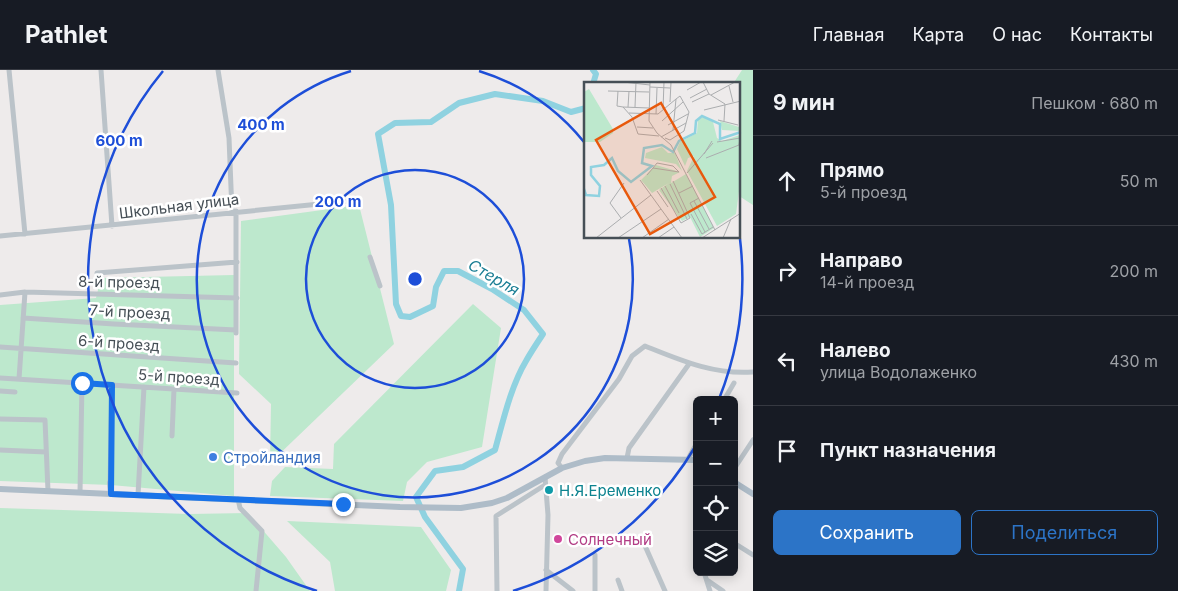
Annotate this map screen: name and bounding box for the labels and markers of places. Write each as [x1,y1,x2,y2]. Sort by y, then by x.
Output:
centre of rings [406,270,424,288]
place label: Стройландия [223,448,321,467]
marker: Стройландия [207,451,219,463]
place label: Н.Я.Еременко [559,481,661,500]
marker: Н.Я.Еременко [543,484,555,496]
place label: Солнечный [568,530,652,549]
marker: Солнечный [552,533,564,545]

